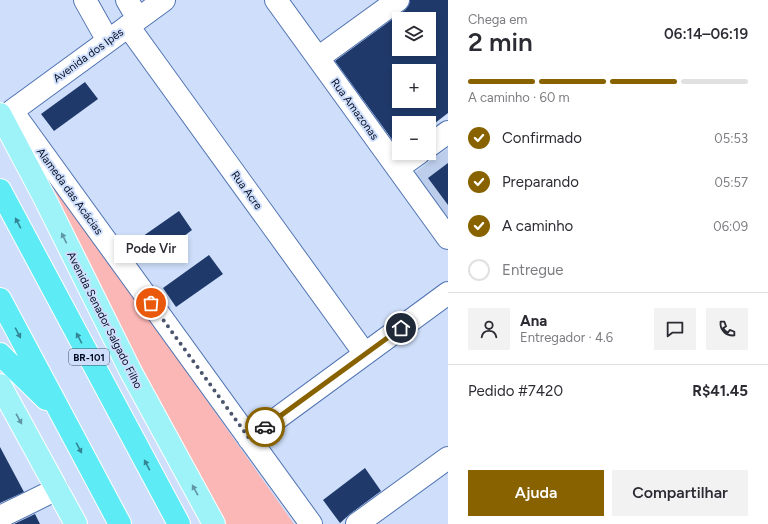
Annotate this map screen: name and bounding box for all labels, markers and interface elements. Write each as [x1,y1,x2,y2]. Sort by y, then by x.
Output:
map controls [392,12,436,160]
button: layers [392,12,436,56]
text: Chega em [468,12,527,27]
text: 06:14–06:19 [664,25,748,43]
street label: Avenida dos Ipês [51,26,126,85]
text: 2 min [468,26,533,58]
button: + [392,64,436,108]
street label: Rua Amazonas [328,76,381,142]
text: A caminho · 60 m [468,90,570,105]
button: − [392,116,436,160]
icon: check [468,127,490,149]
text: Confirmado [502,129,582,147]
text: 05:53 [714,131,748,146]
street label: Alameda das Acácias [34,146,105,237]
street label: Rua Acre [228,169,265,212]
icon: check [468,171,490,193]
text: Preparando [502,173,579,191]
text: 05:57 [714,175,748,190]
icon: check [468,215,490,237]
text: A caminho [502,217,573,235]
one-way arrow [14,218,21,229]
text: 06:09 [713,219,748,234]
one-way arrow [61,232,67,244]
callout: Pode Vir [114,235,188,263]
text: Pode Vir [126,241,176,256]
street label: Avenida Senador Salgado Filho [64,250,145,391]
text: Entregue [502,261,564,279]
pin [134,286,168,320]
icon: bag [140,292,162,314]
button: person [468,308,510,350]
button: chat [654,308,696,350]
button: phone [706,308,748,350]
pin [384,311,418,345]
text: Ana [520,312,547,330]
icon: home [390,317,412,339]
one-way arrow [15,327,22,339]
text: Entregador · 4.6 [520,330,613,345]
one-way arrow [76,332,82,344]
road number: BR-101 [69,349,109,365]
text: Pedido #7420 [468,382,563,400]
text: R$41.45 [692,382,748,400]
courier [245,407,285,447]
one-way arrow [15,413,22,425]
icon: car [254,416,276,438]
one-way arrow [76,442,83,454]
one-way arrow [144,459,150,471]
button: Ajuda [468,470,604,516]
button: Compartilhar [612,470,748,516]
one-way arrow [192,484,198,496]

